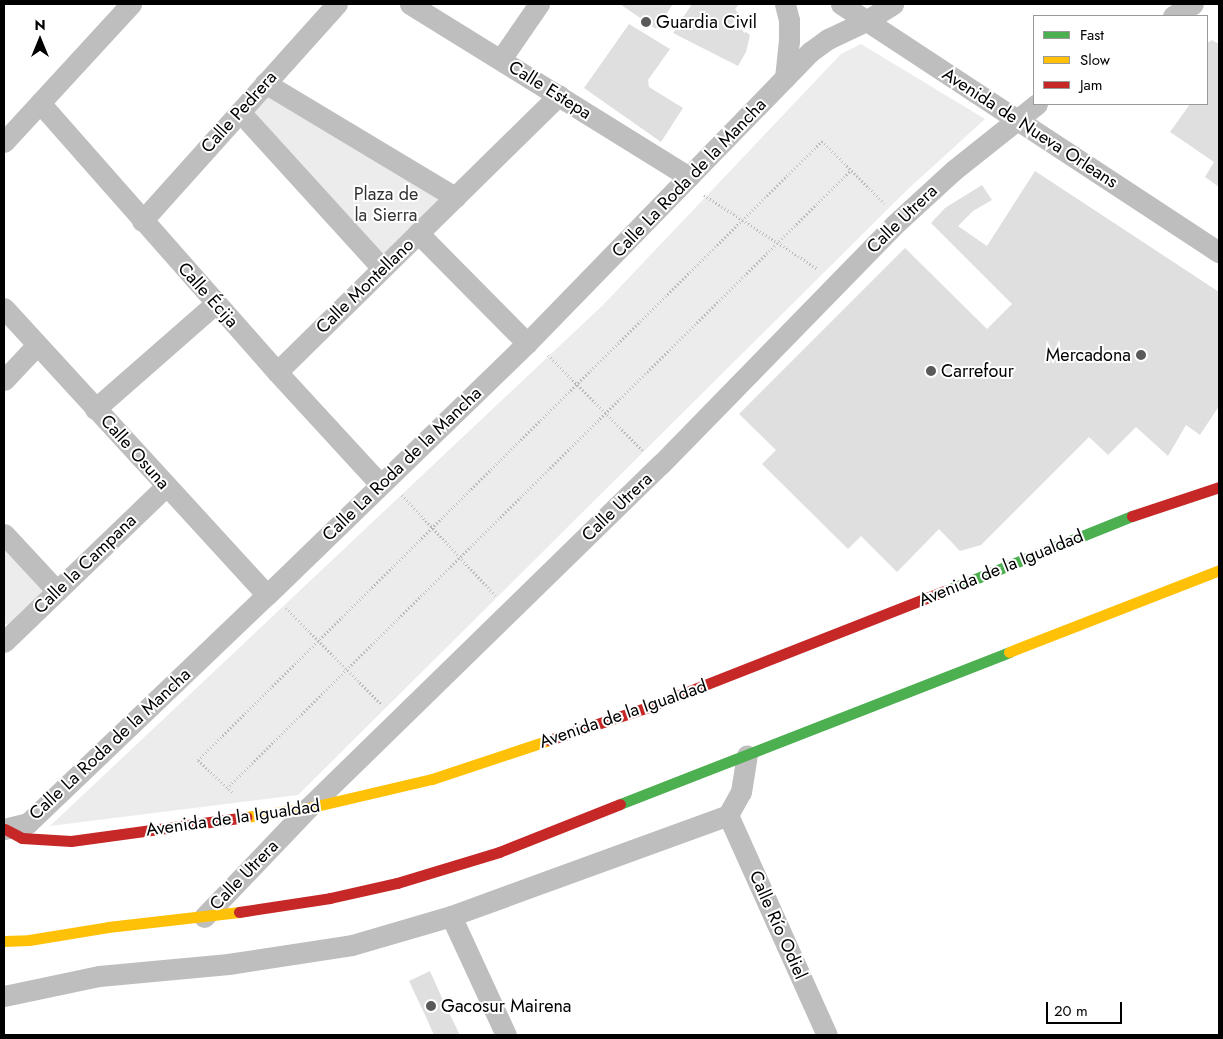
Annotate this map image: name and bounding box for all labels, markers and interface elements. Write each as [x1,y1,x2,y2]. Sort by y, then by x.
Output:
place label: Guardia Civil [656,11,757,33]
north arrow [15,15,65,65]
text: N [34,15,46,35]
legend [1033,15,1208,105]
marker: Guardia Civil [640,16,652,28]
text: Fast [1080,24,1104,46]
text: Slow [1080,49,1110,71]
street label: Calle Estepa [505,56,595,124]
street label: Avenida de Nueva Orleans [938,63,1122,193]
street label: Calle Pedrera [197,67,281,157]
text: Jam [1080,74,1103,96]
street label: Calle La Roda de la Mancha [607,94,771,262]
street label: Calle Utrera [862,180,942,258]
park label: Plaza de la Sierra [354,184,418,226]
street label: Calle Montellano [312,234,418,338]
street label: Calle Écija [173,258,243,332]
place label: Mercadona [1046,344,1131,366]
marker: Mercadona [1135,349,1147,361]
place label: Carrefour [941,360,1014,382]
marker: Carrefour [925,365,937,377]
street label: Calle La Roda de la Mancha [318,382,486,546]
street label: Calle Osuna [96,410,174,494]
street label: Calle Utrera [577,468,657,546]
street label: Calle la Campana [29,510,141,618]
street label: Avenida de la Igualdad [916,525,1086,611]
street label: Calle La Roda de la Mancha [25,664,195,824]
street label: Avenida de la Igualdad [536,675,710,753]
street label: Avenida de la Igualdad [145,795,321,841]
street label: Calle Utrera [205,835,283,915]
street label: Calle Río Odiel [744,867,812,983]
scale bar [1048,992,1124,1024]
place label: Gacosur Mairena [441,995,572,1017]
marker: Gacosur Mairena [425,1000,437,1012]
text: 20 m [1054,1000,1088,1022]

